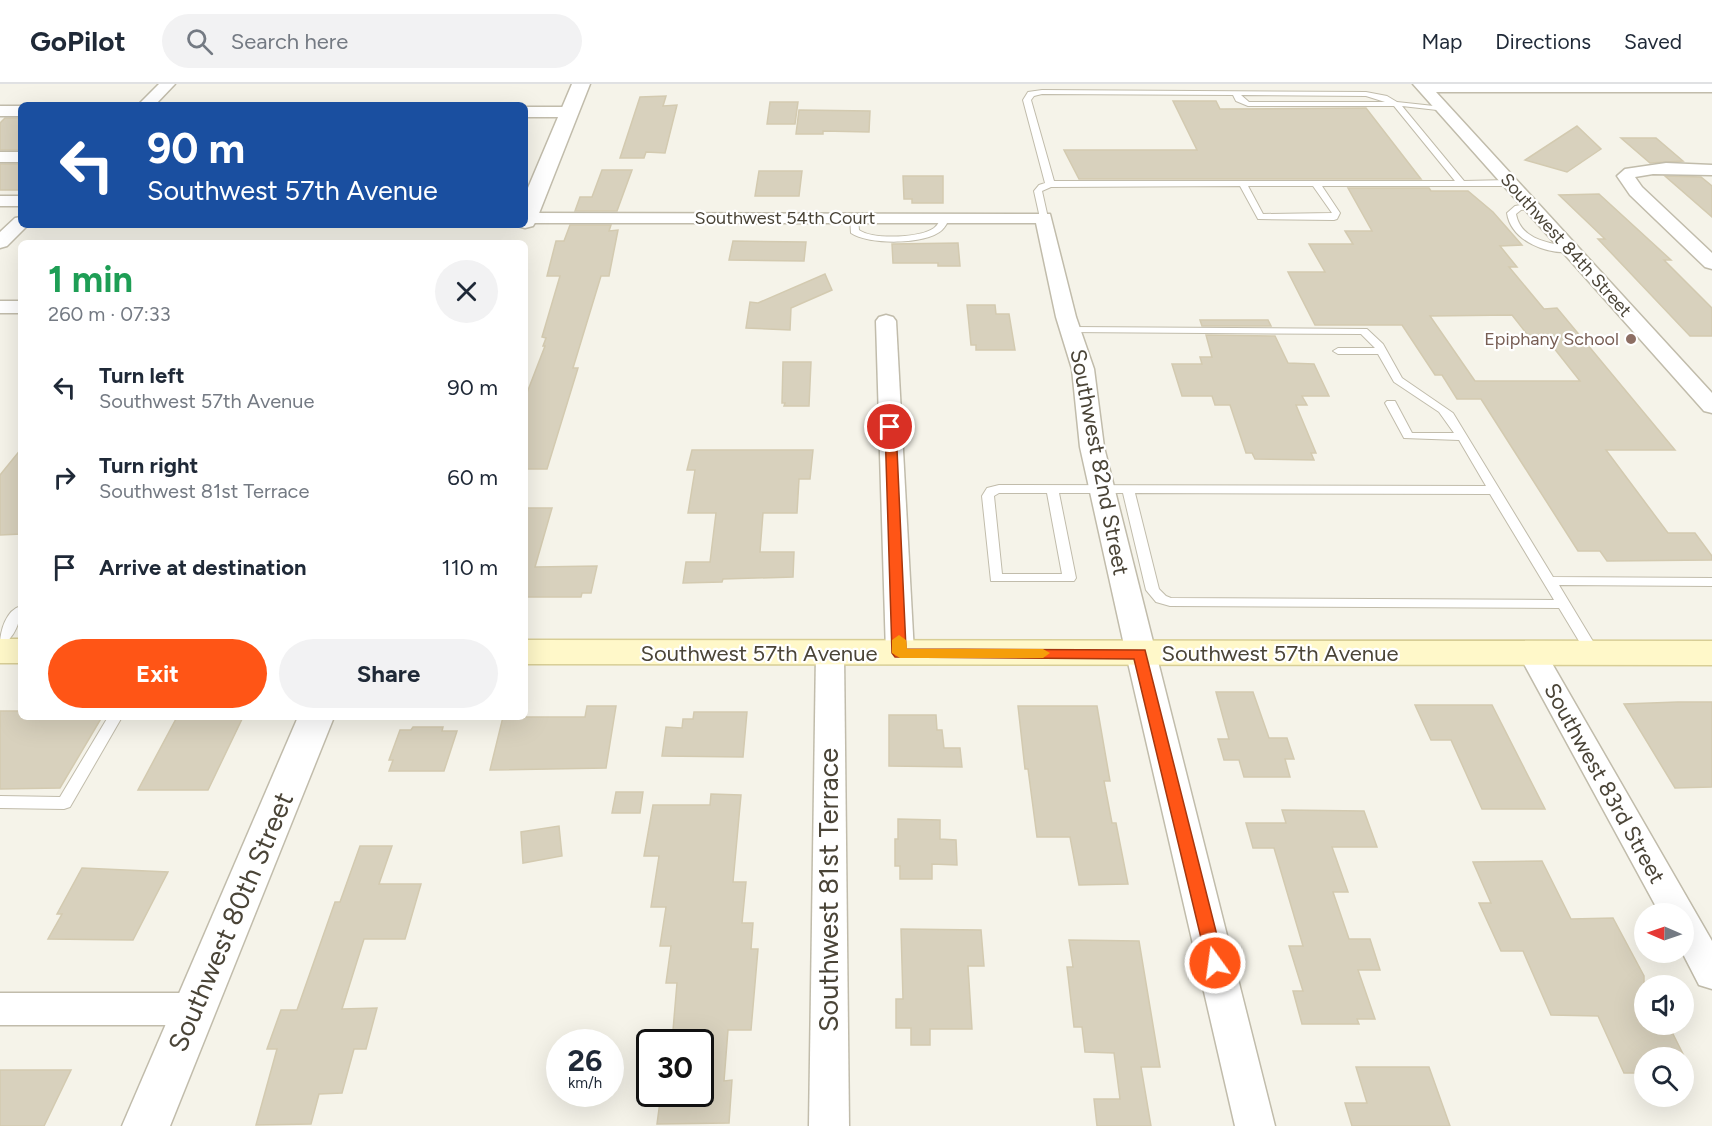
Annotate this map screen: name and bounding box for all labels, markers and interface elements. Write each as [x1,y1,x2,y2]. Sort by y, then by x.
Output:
search box [162,14,582,68]
text: GoPilot [30,24,126,58]
icon: search [183,25,216,58]
text: Search here [231,28,348,55]
text: Map [1421,29,1462,54]
text: Directions [1495,29,1591,54]
text: Saved [1624,29,1682,54]
text: 90 m [147,123,245,174]
icon: left [48,126,126,204]
street label: Southwest 84th Street [1496,169,1636,321]
text: Southwest 57th Avenue [147,174,438,207]
street label: Southwest 54th Court [695,207,876,229]
text: 1 min [48,258,133,301]
button: close [435,260,498,323]
text: 260 m · 07:33 [48,302,171,326]
place label: Epiphany School [1484,328,1619,350]
marker: Epiphany School [1624,332,1638,346]
street label: Southwest 82nd Street [1064,347,1135,578]
text: Turn left [99,362,185,389]
icon: left [48,371,81,404]
text: 90 m [447,374,498,401]
text: Southwest 57th Avenue [99,389,314,413]
pin [864,401,915,452]
icon: arrive [873,410,906,443]
text: Turn right [99,452,198,479]
icon: right [48,461,81,494]
text: 60 m [447,464,498,491]
text: Southwest 81st Terrace [99,479,309,503]
icon: arrive [48,551,81,584]
text: Arrive at destination [99,554,307,581]
text: 110 m [442,554,498,581]
button: Exit [48,639,267,708]
button: Share [279,639,498,708]
street label: Southwest 57th Avenue [641,640,877,667]
street label: Southwest 57th Avenue [1162,640,1398,667]
street label: Southwest 83rd Street [1538,678,1671,888]
street label: Southwest 81st Terrace [812,748,845,1032]
street label: Southwest 80th Street [161,787,300,1057]
north arrow [1634,903,1694,963]
map controls [1634,903,1694,1107]
position arrow [1183,931,1247,995]
button: sound [1634,975,1694,1035]
speed limit sign: 30 [636,1029,714,1107]
text: 26 [568,1042,602,1079]
button: search [1634,1047,1694,1107]
text: km/h [568,1074,602,1092]

